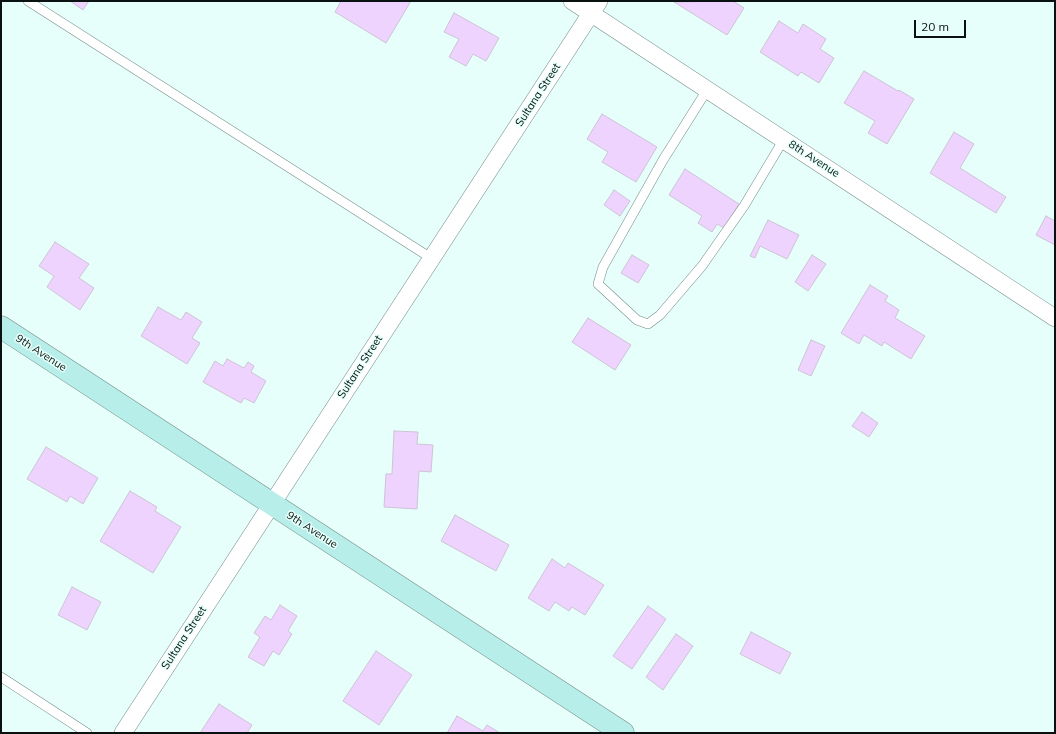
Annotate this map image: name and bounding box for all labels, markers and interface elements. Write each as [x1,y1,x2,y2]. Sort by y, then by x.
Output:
scale bar [916,12,968,38]
text: 20 m [921,19,949,34]
street label: Sultana Street [513,61,563,129]
street label: 8th Avenue [786,138,842,180]
street label: 9th Avenue [13,332,69,374]
street label: Sultana Street [335,333,385,401]
street label: 9th Avenue [284,509,340,551]
street label: Sultana Street [159,604,209,672]

